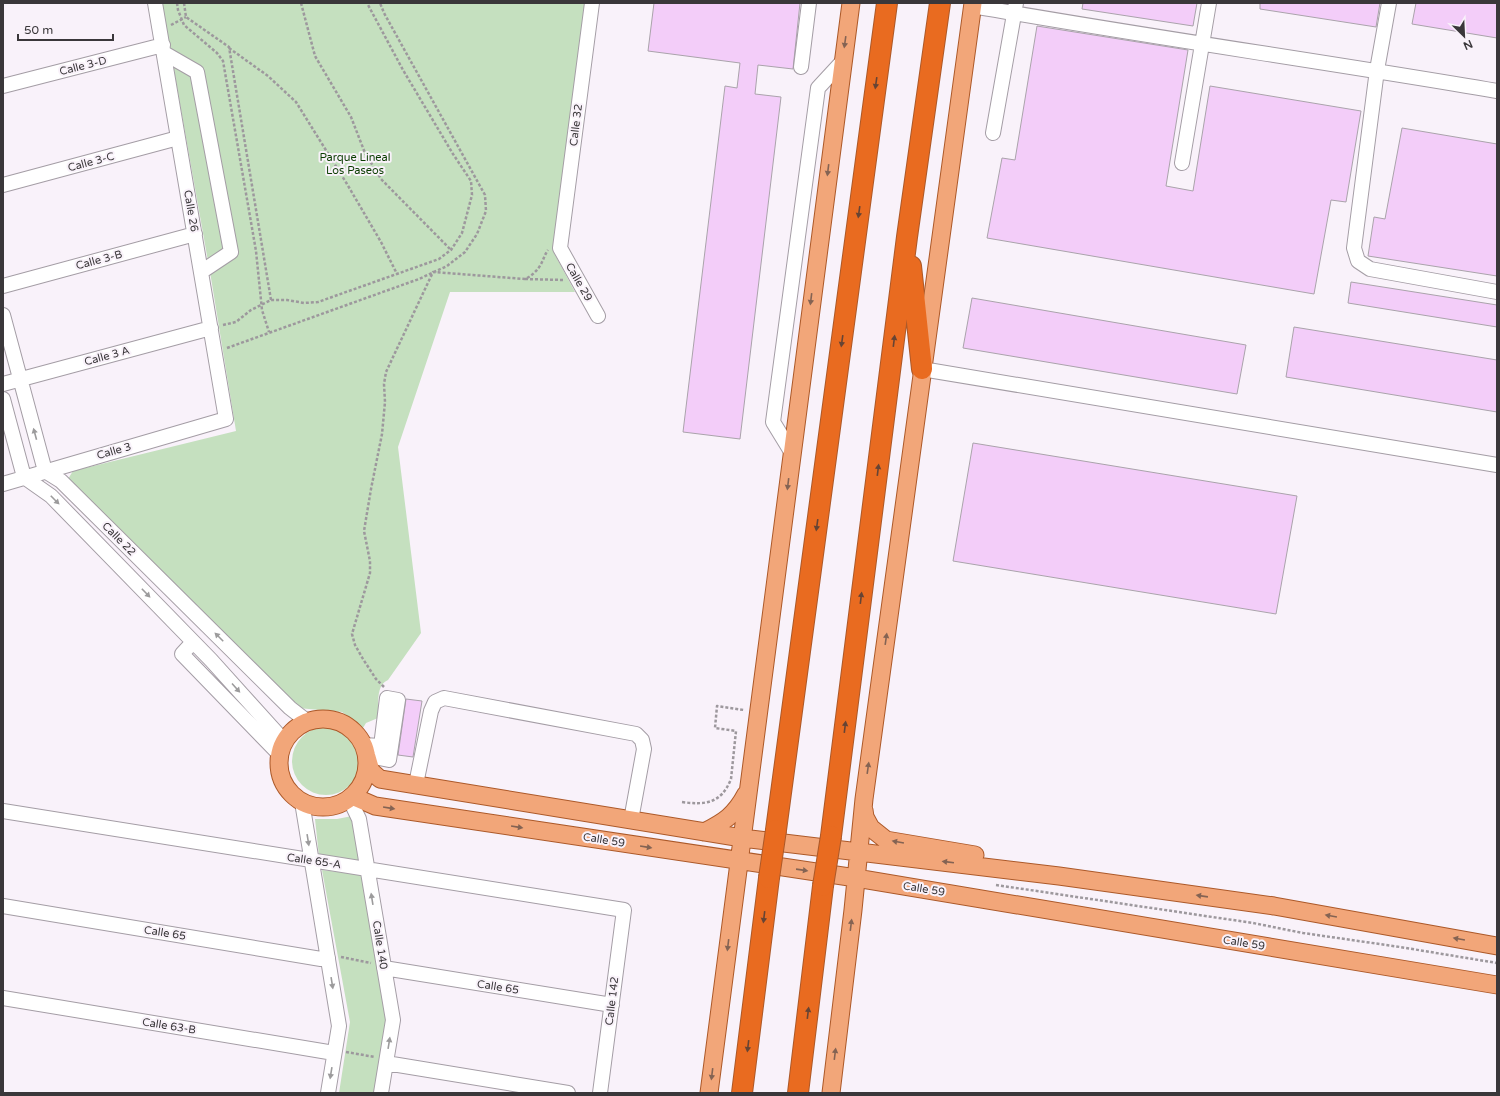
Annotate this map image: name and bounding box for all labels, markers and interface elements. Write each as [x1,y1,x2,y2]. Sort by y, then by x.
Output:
scale bar [18,16,113,42]
north arrow [1444,16,1484,56]
text: 50 m [24,23,53,37]
one-way arrow [842,36,848,48]
text: N [1461,37,1475,52]
street label: Calle 3-D [58,54,108,78]
one-way arrow [873,77,879,89]
street label: Calle 32 [567,103,585,147]
street label: Calle 3-C [66,149,116,174]
park label: Parque Lineal Los Paseos [320,151,390,177]
one-way arrow [825,164,831,177]
street label: Calle 26 [181,189,201,233]
one-way arrow [856,206,862,218]
street label: Calle 3-B [74,247,124,272]
street label: Calle 29 [563,260,595,304]
one-way arrow [808,293,814,305]
one-way arrow [891,334,897,347]
one-way arrow [838,335,845,347]
street label: Calle 3 A [83,344,131,368]
one-way arrow [31,427,37,440]
street label: Calle 3 [95,440,133,462]
one-way arrow [874,463,881,476]
one-way arrow [784,478,791,490]
one-way arrow [50,495,60,505]
street label: Calle 22 [99,519,139,559]
one-way arrow [814,519,820,531]
one-way arrow [141,588,151,598]
one-way arrow [858,592,864,605]
one-way arrow [214,633,224,642]
one-way arrow [883,633,889,645]
one-way arrow [231,682,240,693]
one-way arrow [842,721,848,733]
one-way arrow [865,762,871,774]
one-way arrow [383,805,395,811]
one-way arrow [511,824,524,830]
street label: Calle 59 [582,830,626,850]
one-way arrow [305,834,311,847]
one-way arrow [892,838,904,844]
one-way arrow [640,844,652,850]
street label: Calle 65-A [286,851,342,871]
one-way arrow [942,859,954,865]
one-way arrow [796,867,808,873]
street label: Calle 59 [902,879,946,899]
one-way arrow [369,893,375,905]
one-way arrow [1196,893,1208,899]
one-way arrow [761,911,767,923]
one-way arrow [1324,913,1337,919]
one-way arrow [848,919,854,931]
street label: Calle 140 [370,920,390,970]
street label: Calle 65 [143,923,187,943]
street label: Calle 59 [1222,933,1266,953]
one-way arrow [1452,936,1465,942]
one-way arrow [725,939,731,951]
one-way arrow [329,976,335,989]
street label: Calle 142 [603,976,621,1026]
street label: Calle 65 [476,977,520,997]
one-way arrow [805,1007,811,1019]
street label: Calle 63-B [141,1015,197,1037]
one-way arrow [386,1037,392,1049]
one-way arrow [745,1040,751,1052]
one-way arrow [832,1048,838,1060]
one-way arrow [328,1067,334,1079]
one-way arrow [708,1068,715,1080]

